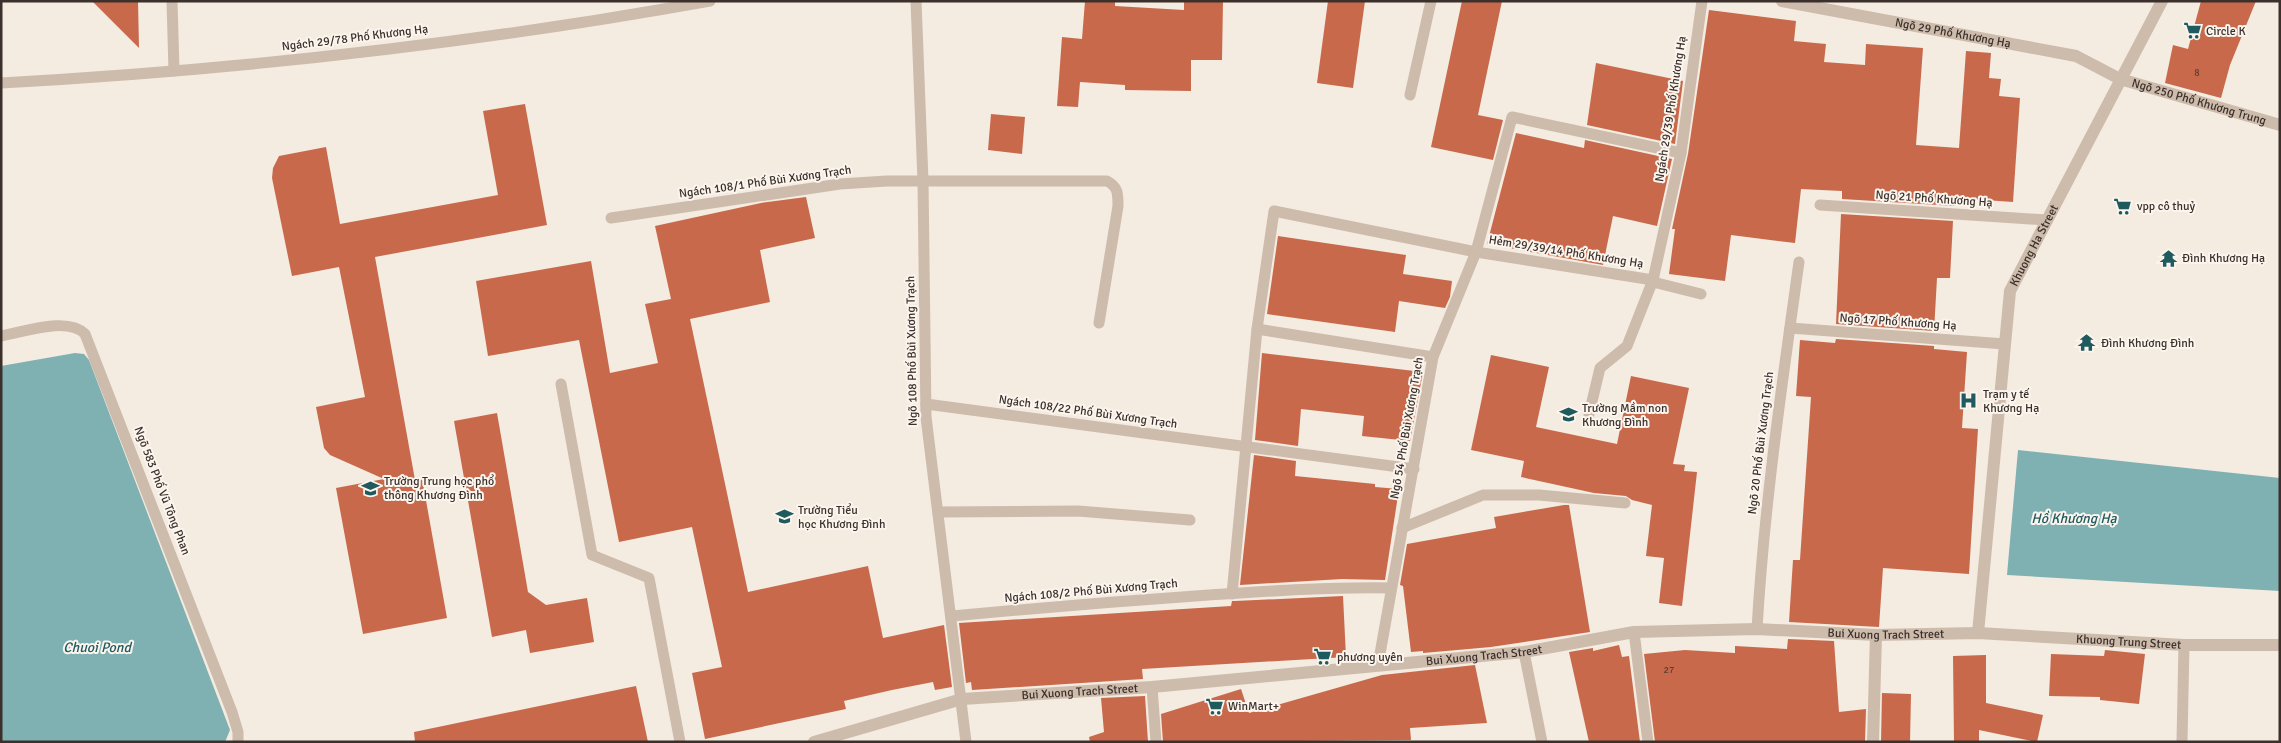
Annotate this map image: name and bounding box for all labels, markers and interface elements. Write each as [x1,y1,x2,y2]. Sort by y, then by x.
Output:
street label: Ngõ 29 Phố Khương Hạ [1894,15,2012,51]
supermarket icon: Circle K [2182,21,2202,41]
street label: Ngách 29/78 Phố Khương Hạ [281,22,429,54]
place label: Circle K [2206,24,2246,39]
street label: Ngách 29/39 Phố Khương Hạ [1652,35,1690,183]
house number: 8 [2194,67,2200,79]
street label: Ngõ 250 Phố Khương Trung [2130,75,2268,128]
street label: Ngách 108/1 Phố Bùi Xương Trạch [678,162,852,202]
street label: Ngõ 21 Phố Khương Hạ [1875,187,1993,211]
supermarket icon: vpp cô thuỷ [2113,196,2133,216]
place label: vpp cô thuỷ [2137,199,2196,214]
street label: Khuong Ha Street [2006,202,2061,289]
street label: Hẻm 29/39/14 Phố Khương Hạ [1488,232,1644,272]
temple icon: Đình Khương Hạ [2158,248,2178,268]
place label: Đình Khương Hạ [2182,251,2265,266]
street label: Ngõ 108 Phố Bùi Xương Trạch [903,276,921,426]
street label: Ngõ 17 Phố Khương Hạ [1839,310,1957,334]
temple icon: Đình Khương Đình [2077,333,2097,353]
place label: Đình Khương Đình [2101,336,2194,351]
street label: Ngõ 54 Phố Bùi Xương Trạch [1387,356,1427,500]
street label: Ngõ 20 Phố Bùi Xương Trạch [1745,371,1777,515]
place label: Trạm y tế Khương Hạ [1983,387,2039,416]
hospital icon: Trạm y tế Khương Hạ [1959,391,1979,411]
street label: Ngách 108/22 Phố Bùi Xương Trạch [998,392,1178,432]
place label: Trường Mầm non Khương Đình [1582,401,1667,430]
school or university icon: Trường Mầm non Khương Đình [1558,405,1578,425]
street label: Ngõ 583 Phố Vũ Tông Phan [131,425,193,557]
place label: Trường Trung học phổ thông Khương Đình [384,474,494,503]
school or university icon: Trường Trung học phổ thông Khương Đình [360,478,380,498]
place label: Trường Tiểu học Khương Đình [798,503,885,532]
school or university icon: Trường Tiểu học Khương Đình [774,507,794,527]
water label: Hồ Khương Hạ [2031,510,2118,527]
street label: Ngách 108/2 Phố Bùi Xương Trạch [1004,576,1178,606]
street label: Bui Xuong Trach Street [1827,625,1944,643]
street label: Khuong Trung Street [2076,631,2182,652]
water label: Chuoi Pond [63,639,132,656]
street label: Bui Xuong Trach Street [1425,641,1543,669]
supermarket icon: phương uyên [1313,647,1333,667]
place label: phương uyên [1337,650,1403,665]
house number: 27 [1664,664,1674,676]
street label: Bui Xuong Trach Street [1021,680,1138,703]
supermarket icon: WinMart+ [1204,696,1224,716]
place label: WinMart+ [1228,699,1279,714]

